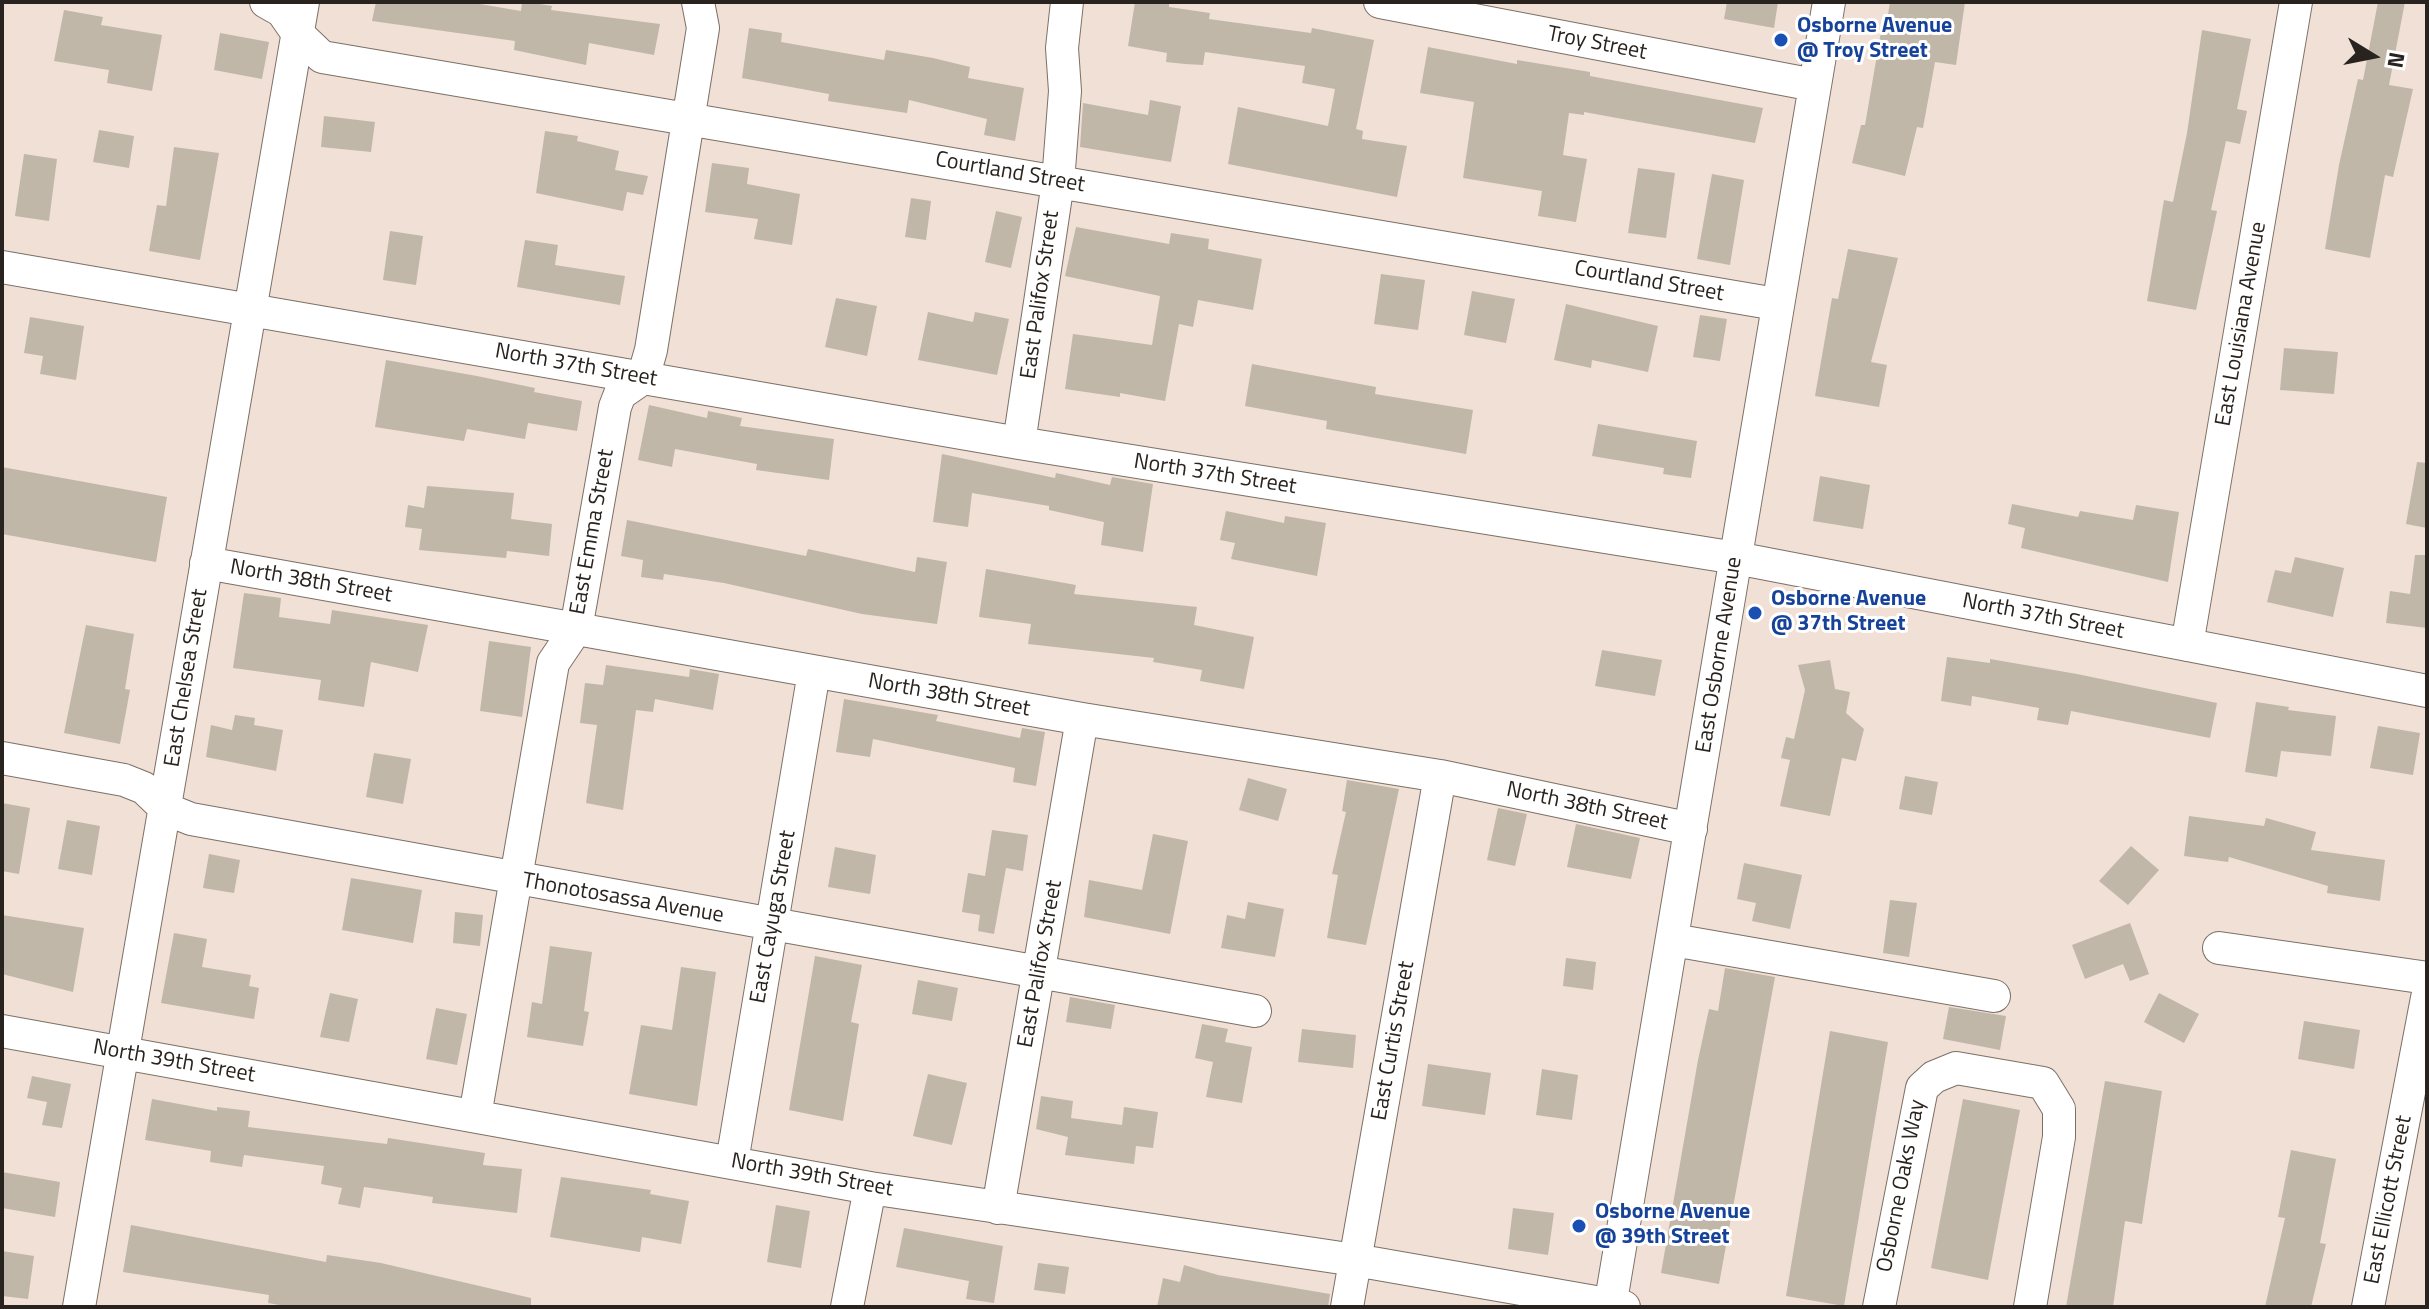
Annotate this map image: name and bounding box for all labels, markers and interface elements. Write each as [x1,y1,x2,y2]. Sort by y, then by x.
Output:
place label: Osborne Avenue @ Troy Street [1797,14,1952,66]
north arrow [2333,16,2413,96]
street label: Troy Street [1545,21,1649,67]
marker: Osborne Avenue @ Troy Street [1772,31,1790,49]
text: N [2379,50,2415,71]
street label: Courtland Street [933,147,1087,199]
street label: East Palifox Street [1016,209,1066,381]
street label: East Louisiana Avenue [2211,220,2273,428]
street label: Courtland Street [1572,256,1726,308]
street label: North 37th Street [493,339,659,393]
street label: East Emma Street [565,447,621,617]
street label: North 37th Street [1132,449,1298,501]
street label: North 38th Street [228,555,394,609]
street label: East Osborne Avenue [1691,555,1749,755]
street label: East Chelsea Street [160,587,214,769]
place label: Osborne Avenue @ 37th Street [1771,587,1926,638]
street label: North 37th Street [1960,588,2126,646]
marker: Osborne Avenue @ 37th Street [1746,604,1764,622]
street label: North 38th Street [866,669,1032,723]
street label: North 38th Street [1504,777,1670,837]
street label: East Cayuga Street [746,829,802,1005]
street label: Thonotosassa Avenue [520,868,726,930]
street label: East Palifox Street [1013,878,1069,1050]
street label: East Curtis Street [1367,959,1421,1123]
street label: North 39th Street [91,1035,257,1089]
street label: Osborne Oaks Way [1872,1098,1932,1274]
street label: East Ellicott Street [2360,1113,2418,1287]
street label: North 39th Street [729,1149,895,1203]
place label: Osborne Avenue @ 39th Street [1595,1200,1750,1252]
marker: Osborne Avenue @ 39th Street [1570,1217,1588,1235]

